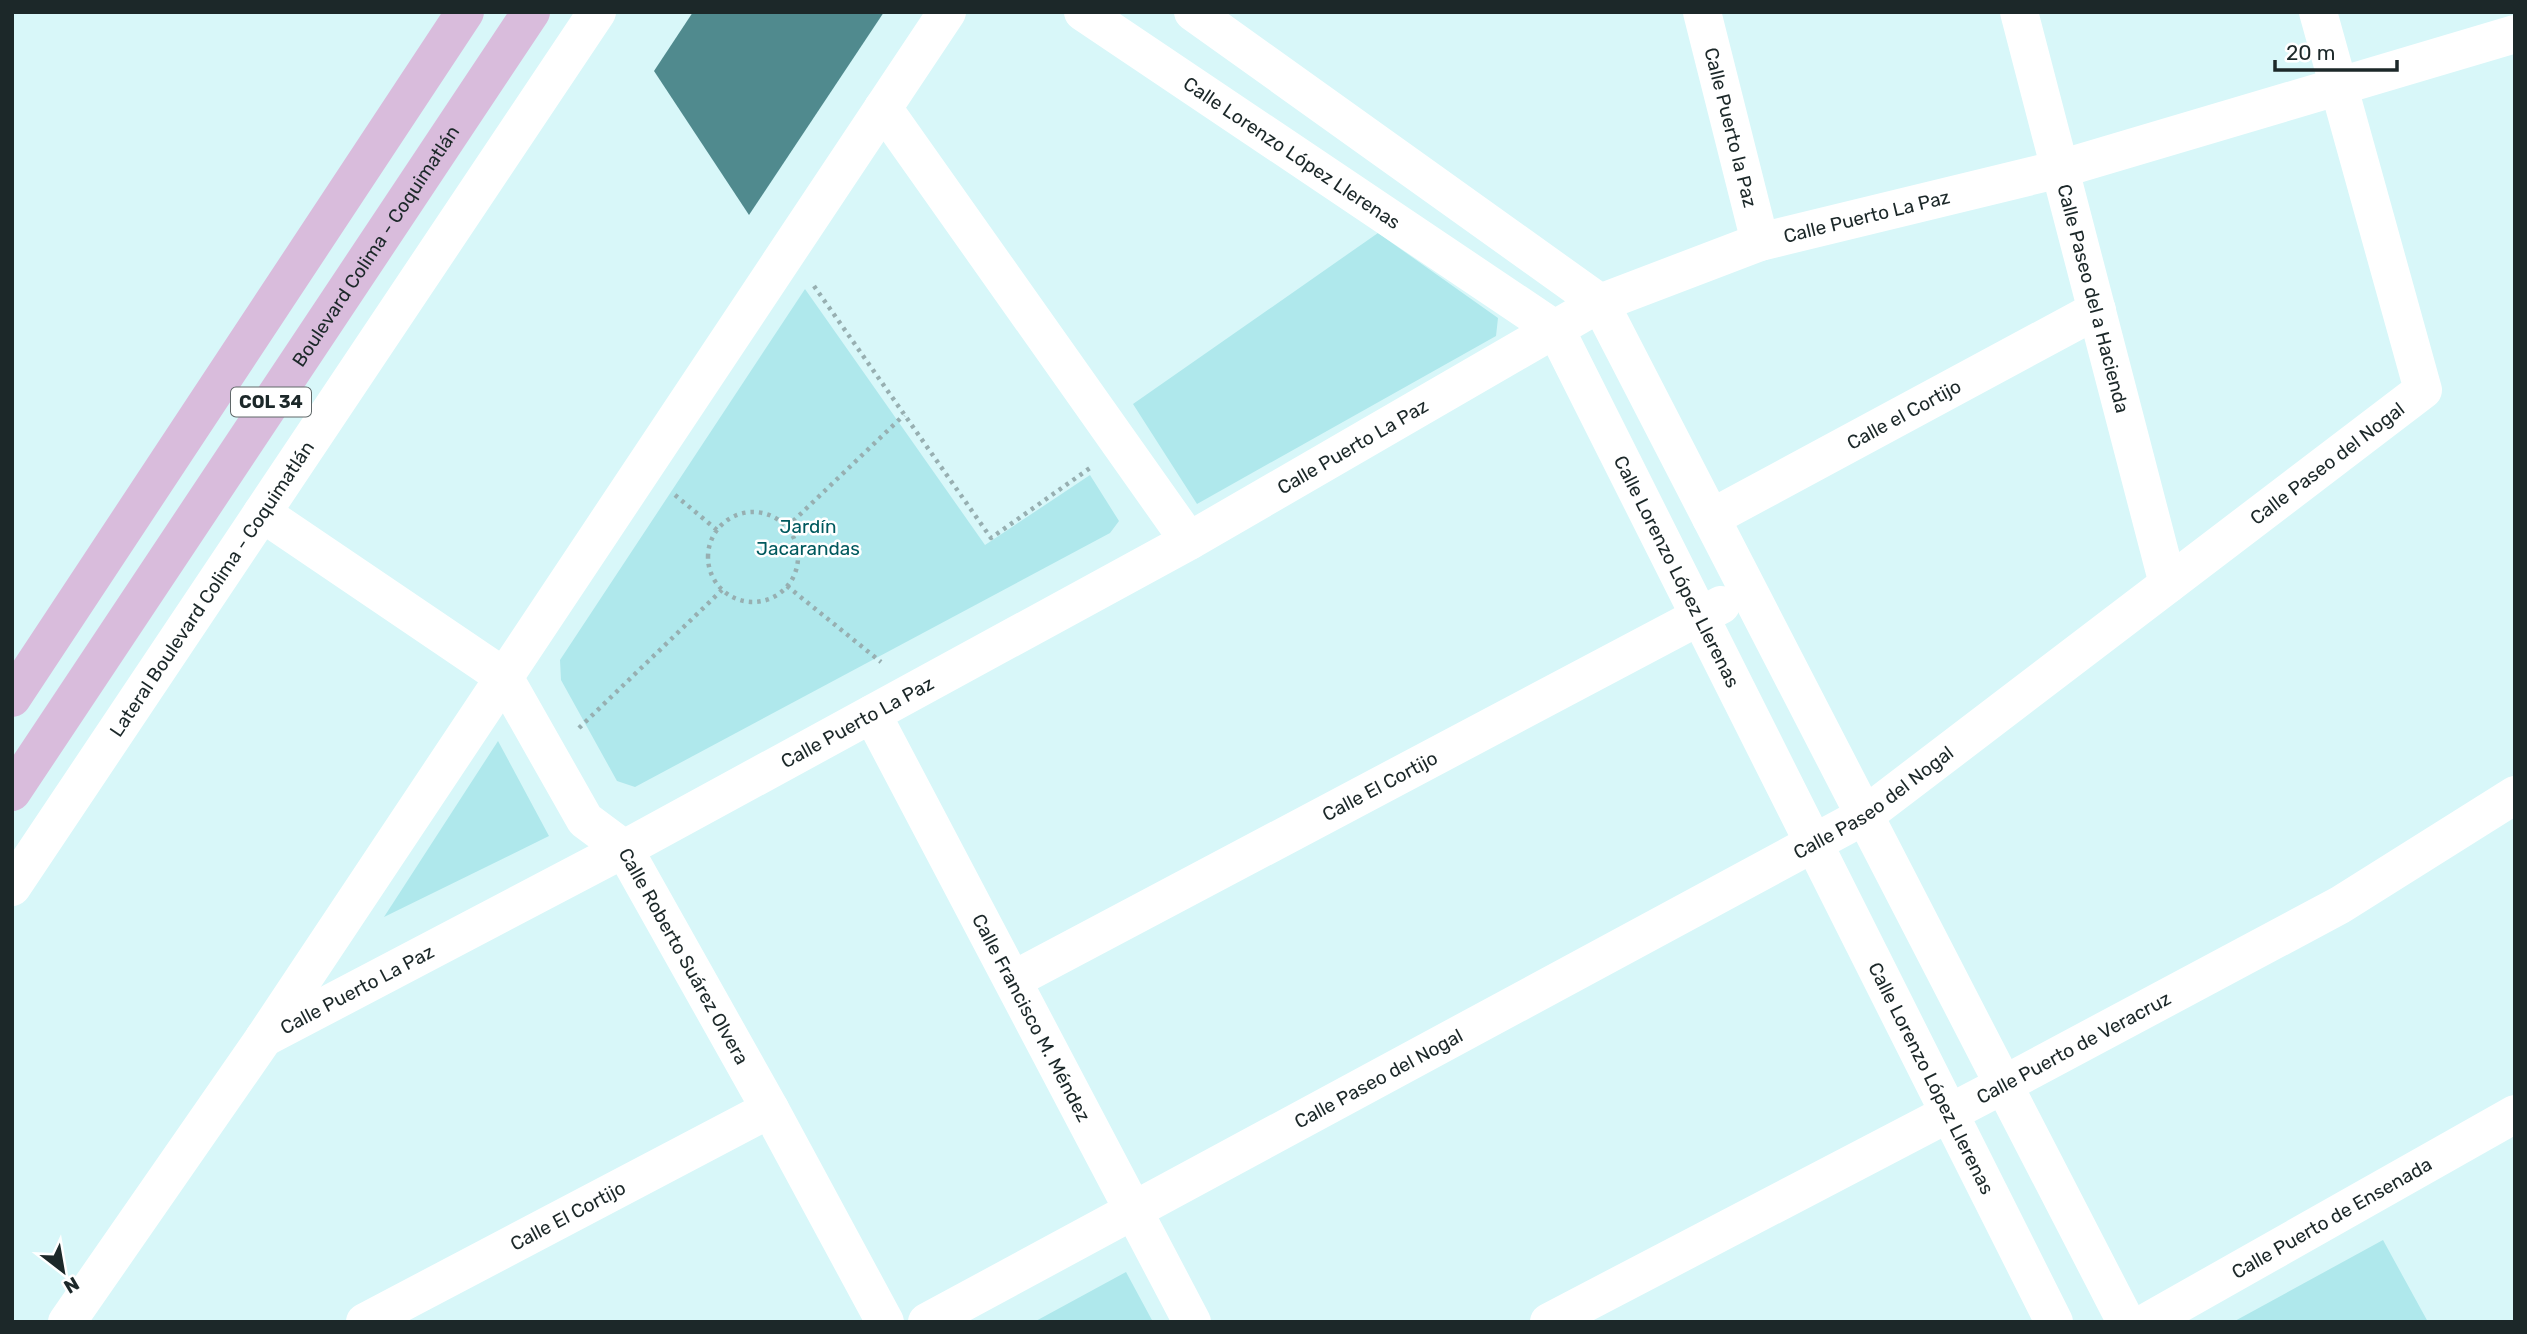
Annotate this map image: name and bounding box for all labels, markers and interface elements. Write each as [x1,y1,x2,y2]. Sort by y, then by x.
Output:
scale bar [2275,28,2398,72]
text: 20 m [2286,40,2335,65]
street label: Calle Puerto la Paz [1700,45,1762,210]
street label: Calle Lorenzo López Llerenas [1179,71,1405,234]
street label: Boulevard Colima - Coquimatlán [287,121,464,371]
street label: Calle Paseo del a Hacienda [2053,182,2134,415]
street label: Calle Puerto La Paz [1781,185,1952,247]
street label: Calle el Cortijo [1843,374,1965,454]
road number: COL 34 [231,388,311,416]
street label: Calle Puerto La Paz [1273,394,1432,499]
street label: Calle Paseo del Nogal [2245,397,2409,529]
street label: Lateral Boulevard Colima - Coquimatlán [104,436,319,741]
street label: Calle Lorenzo López Llerenas [1609,452,1745,691]
park label: Jardín Jacarandas [756,515,860,560]
street label: Calle Puerto La Paz [777,671,937,773]
street label: Calle Paseo del Nogal [1789,741,1958,864]
street label: Calle El Cortijo [1318,746,1441,826]
street label: Calle Roberto Suárez Olvera [614,844,754,1068]
street label: Calle Francisco M. Méndez [968,910,1096,1125]
street label: Calle Puerto La Paz [276,939,438,1039]
street label: Calle Lorenzo López Llerenas [1864,958,1999,1198]
street label: Calle Puerto de Veracruz [1972,986,2175,1108]
street label: Calle Paseo del Nogal [1290,1023,1467,1133]
street label: Calle Puerto de Ensenada [2228,1152,2436,1283]
street label: Calle El Cortijo [506,1176,629,1255]
north arrow [28,1236,98,1306]
text: N [60,1272,83,1299]

